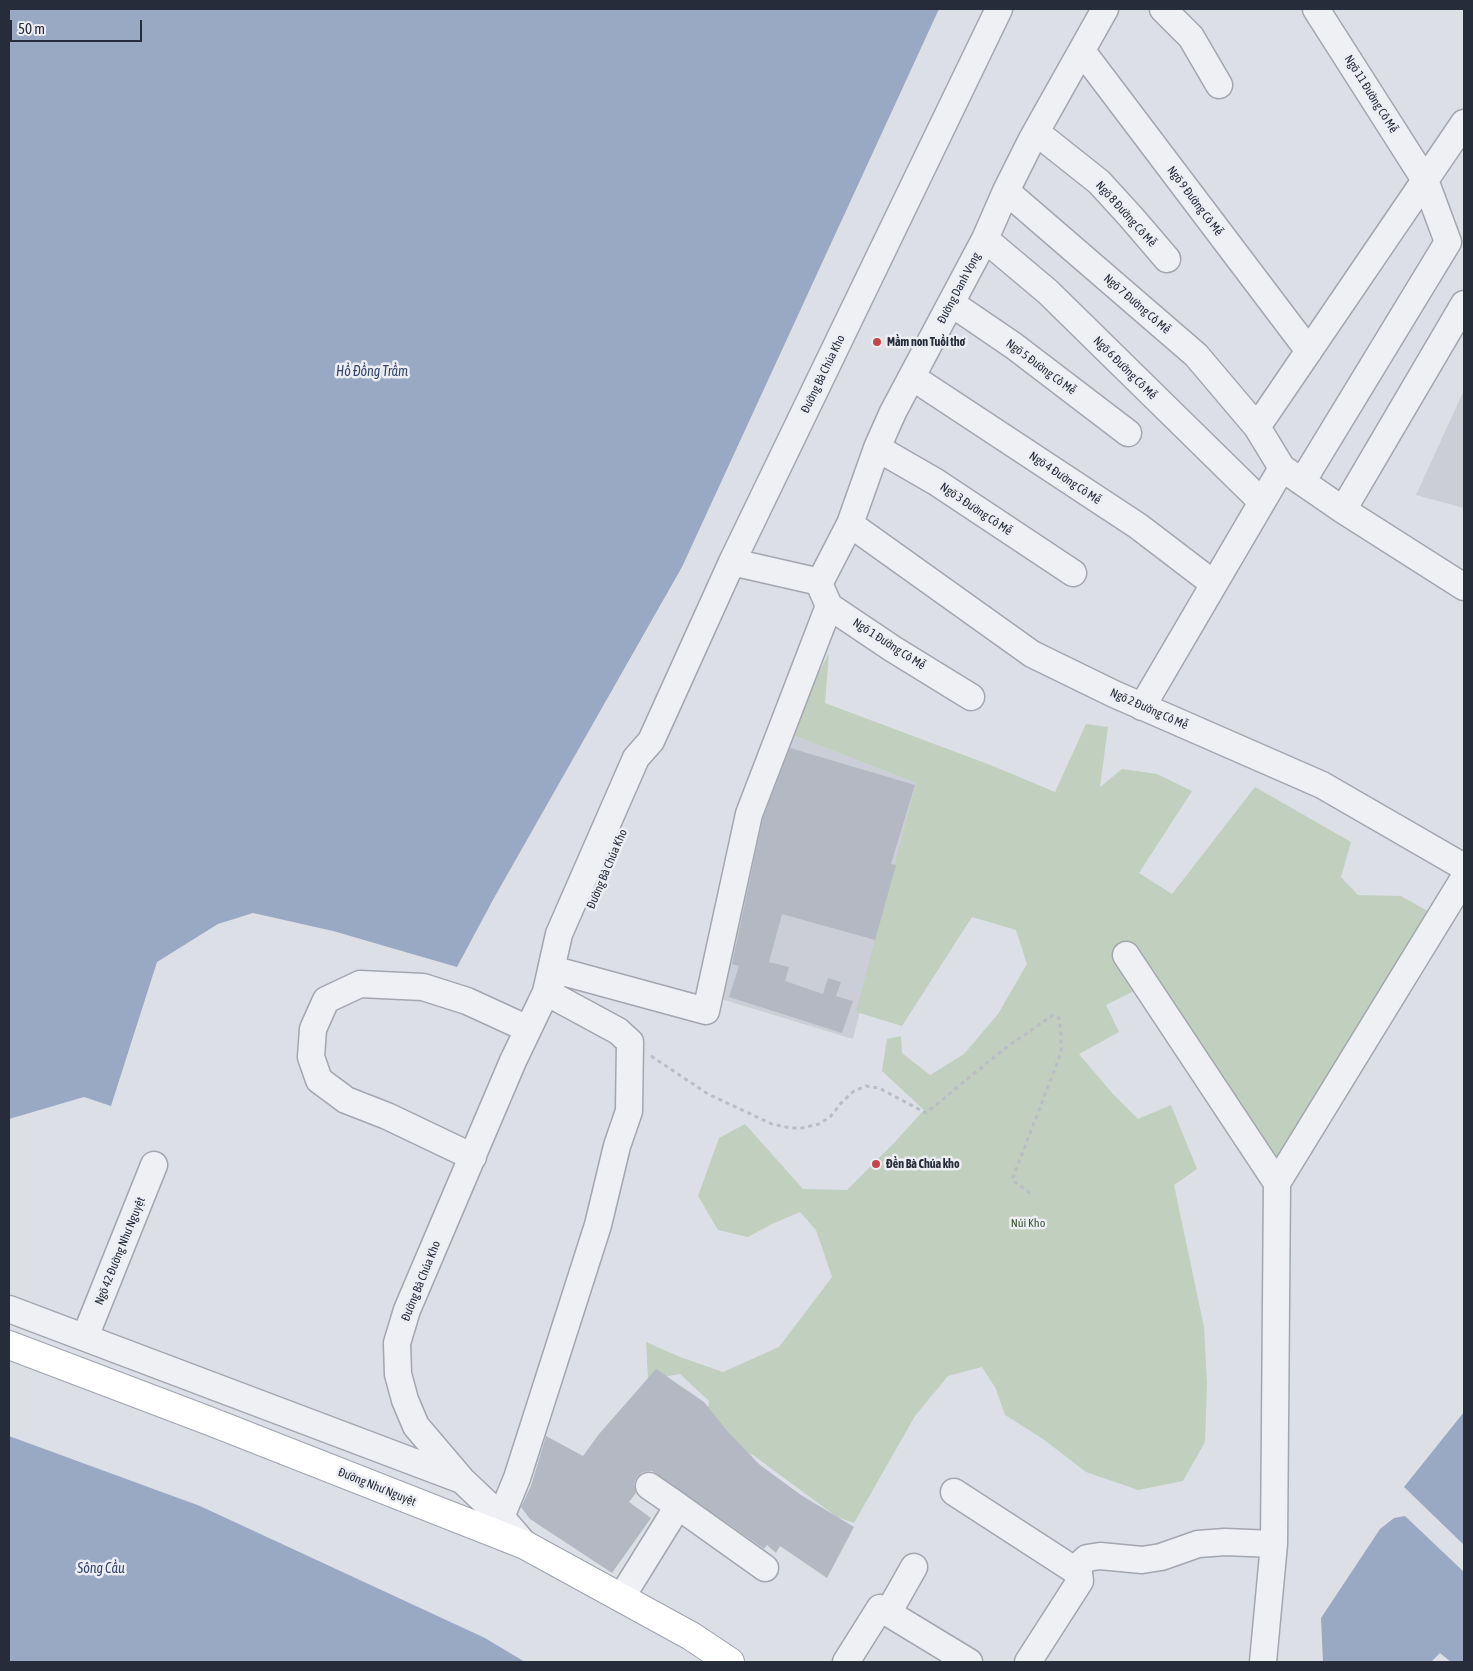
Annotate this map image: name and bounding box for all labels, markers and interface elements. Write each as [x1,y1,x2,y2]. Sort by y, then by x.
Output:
scale bar [12,10,145,42]
text: 50 m [18,20,45,37]
street label: Ngõ 11 Đường Cô Mễ [1341,52,1401,136]
street label: Ngõ 9 Đường Cô Mễ [1164,163,1226,239]
street label: Ngõ 8 Đường Cô Mễ [1093,178,1159,250]
street label: Đường Danh Vọng [934,250,984,326]
street label: Ngõ 7 Đường Cô Mễ [1101,271,1173,337]
street label: Đường Bà Chúa Kho [798,333,848,415]
street label: Ngõ 6 Đường Cô Mễ [1090,333,1160,403]
place label: Mầm non Tuổi thơ [887,335,965,349]
marker: Mầm non Tuổi thơ [871,336,883,348]
street label: Ngõ 5 Đường Cô Mễ [1003,336,1079,398]
water label: Hồ Đồng Trầm [336,364,408,380]
street label: Ngõ 4 Đường Cô Mễ [1026,449,1104,507]
street label: Ngõ 3 Đường Cô Mễ [937,480,1015,538]
street label: Ngõ 1 Đường Cô Mễ [850,615,928,673]
street label: Ngõ 2 Đường Cô Mễ [1108,685,1190,733]
street label: Đường Bà Chúa Kho [584,827,630,911]
place label: Đền Bà Chúa kho [886,1157,960,1171]
marker: Đền Bà Chúa kho [870,1158,882,1170]
street label: Ngõ 42 Đường Như Nguyệt [92,1195,148,1307]
park label: Núi Kho [1011,1216,1045,1230]
street label: Đường Bà Chúa Kho [398,1239,444,1323]
street label: Đường Như Nguyệt [336,1465,418,1509]
water label: Sông Cầu [77,1561,125,1577]

